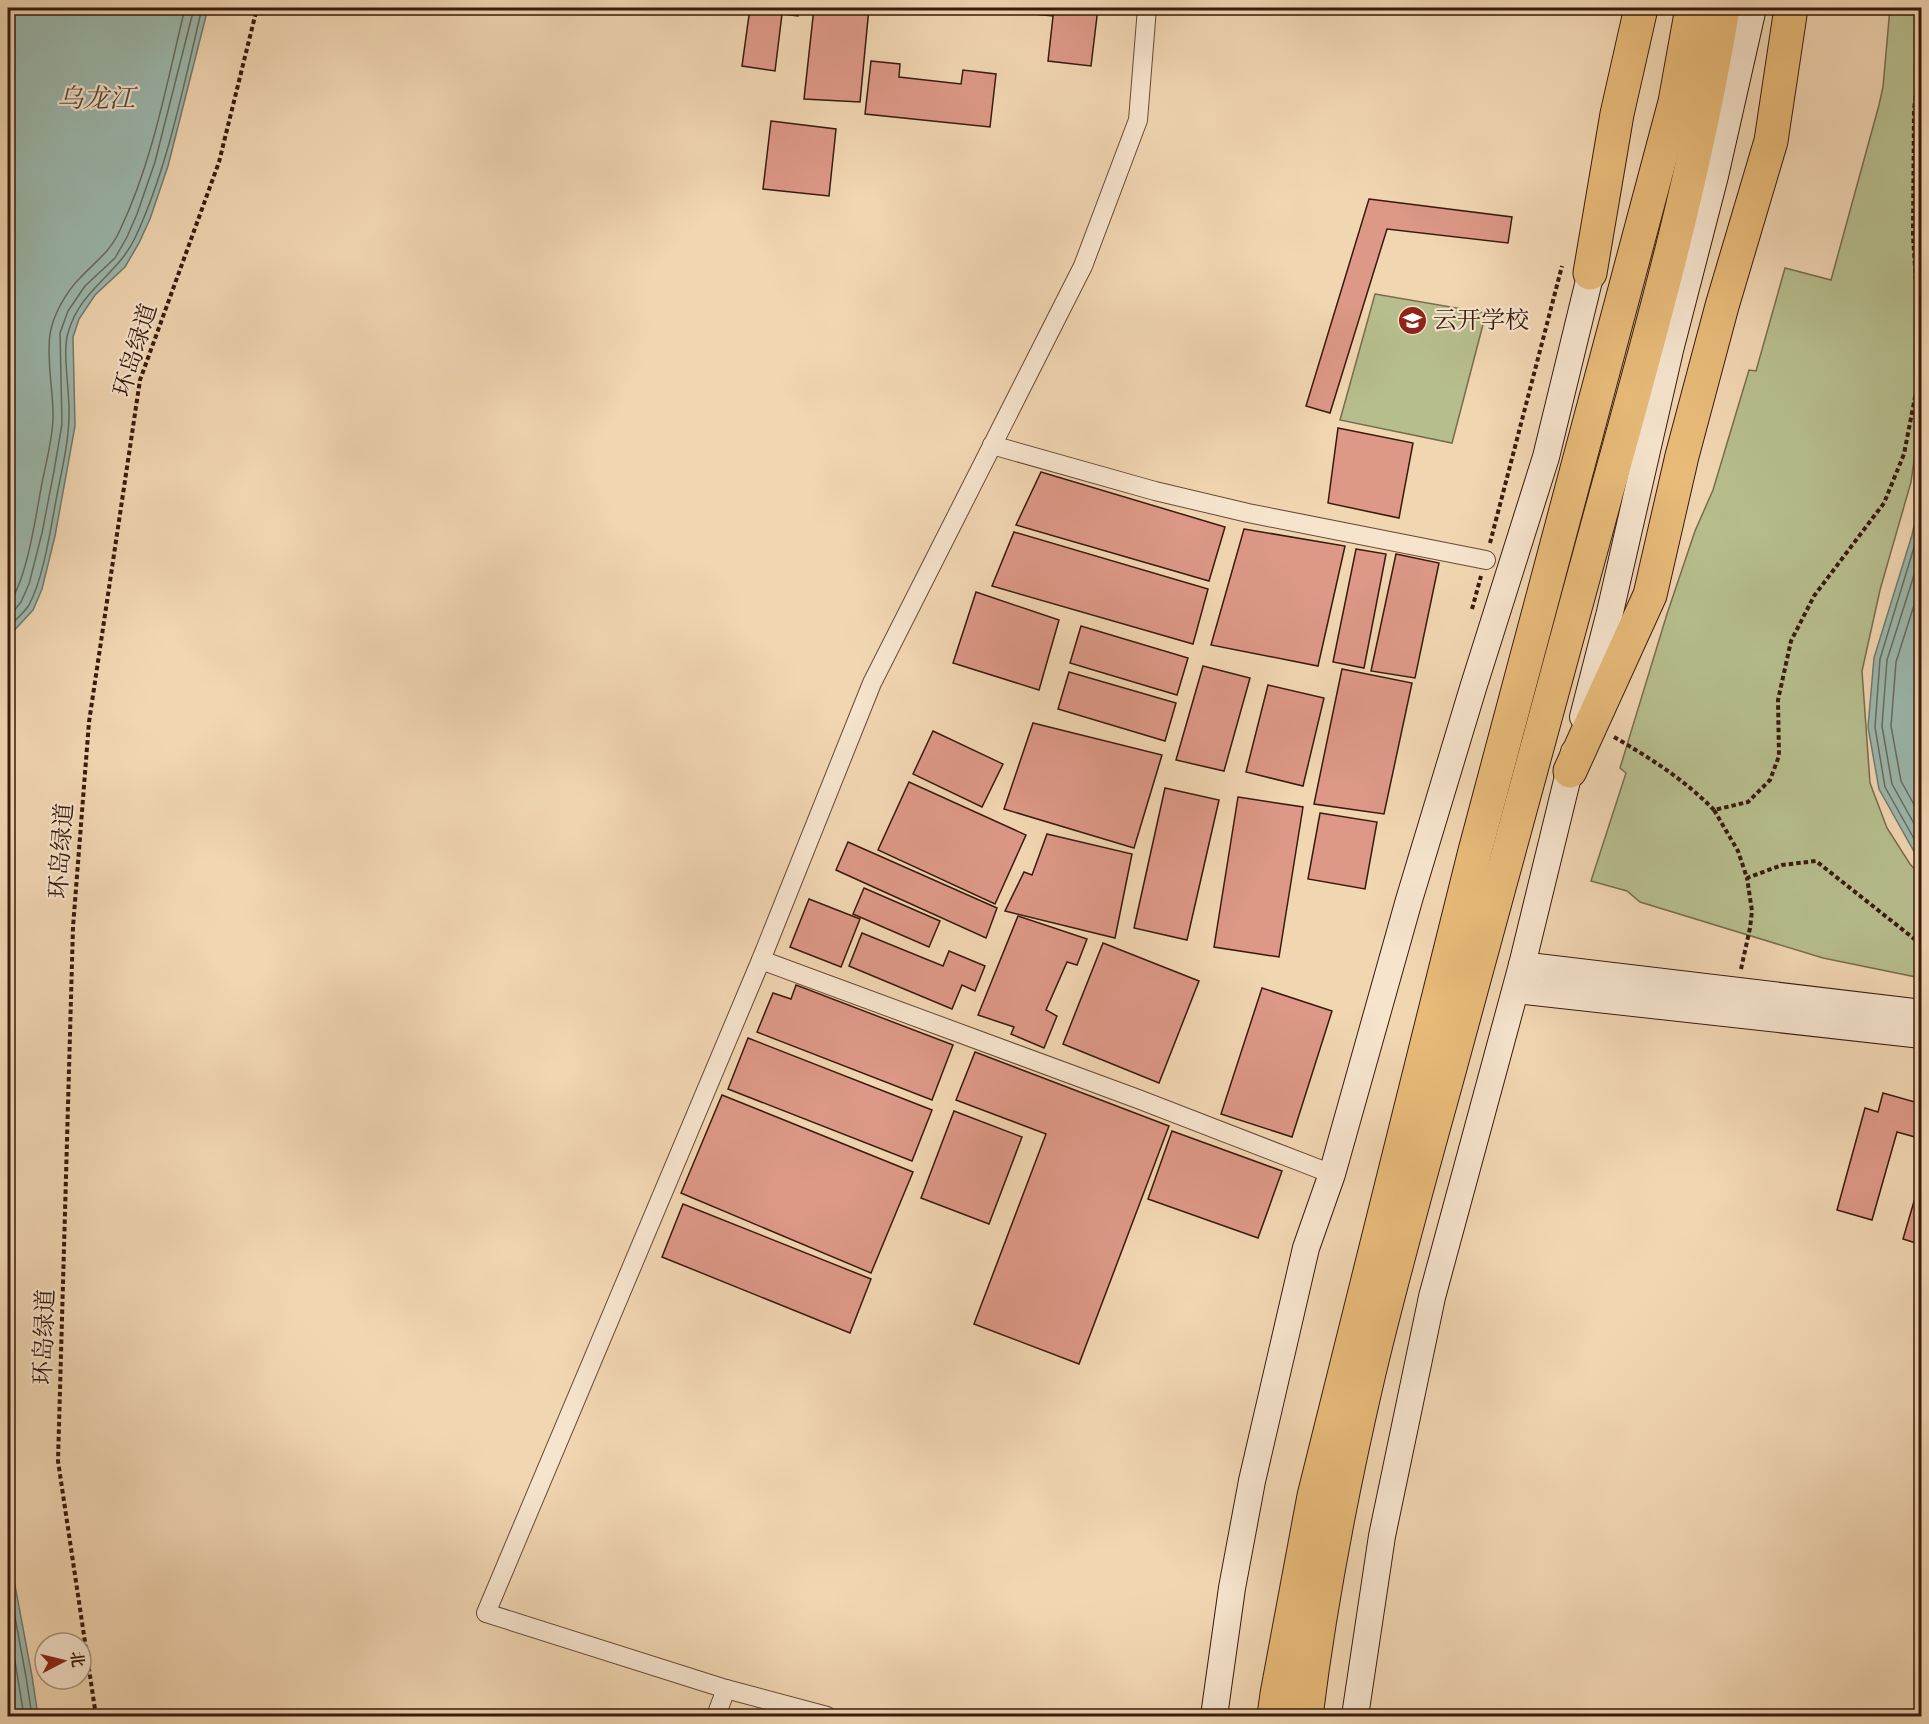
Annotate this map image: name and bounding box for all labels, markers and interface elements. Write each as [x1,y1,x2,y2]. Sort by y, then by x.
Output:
water label: 乌龙江 [57,82,139,114]
street label: 环岛绿道 [107,300,163,400]
school or university icon: 云开学校 [1396,304,1428,336]
place label: 云开学校 [1433,305,1529,335]
street label: 环岛绿道 [43,802,79,900]
street label: 环岛绿道 [27,1289,61,1385]
north arrow [33,1631,93,1691]
text: 北 [67,1650,88,1668]

